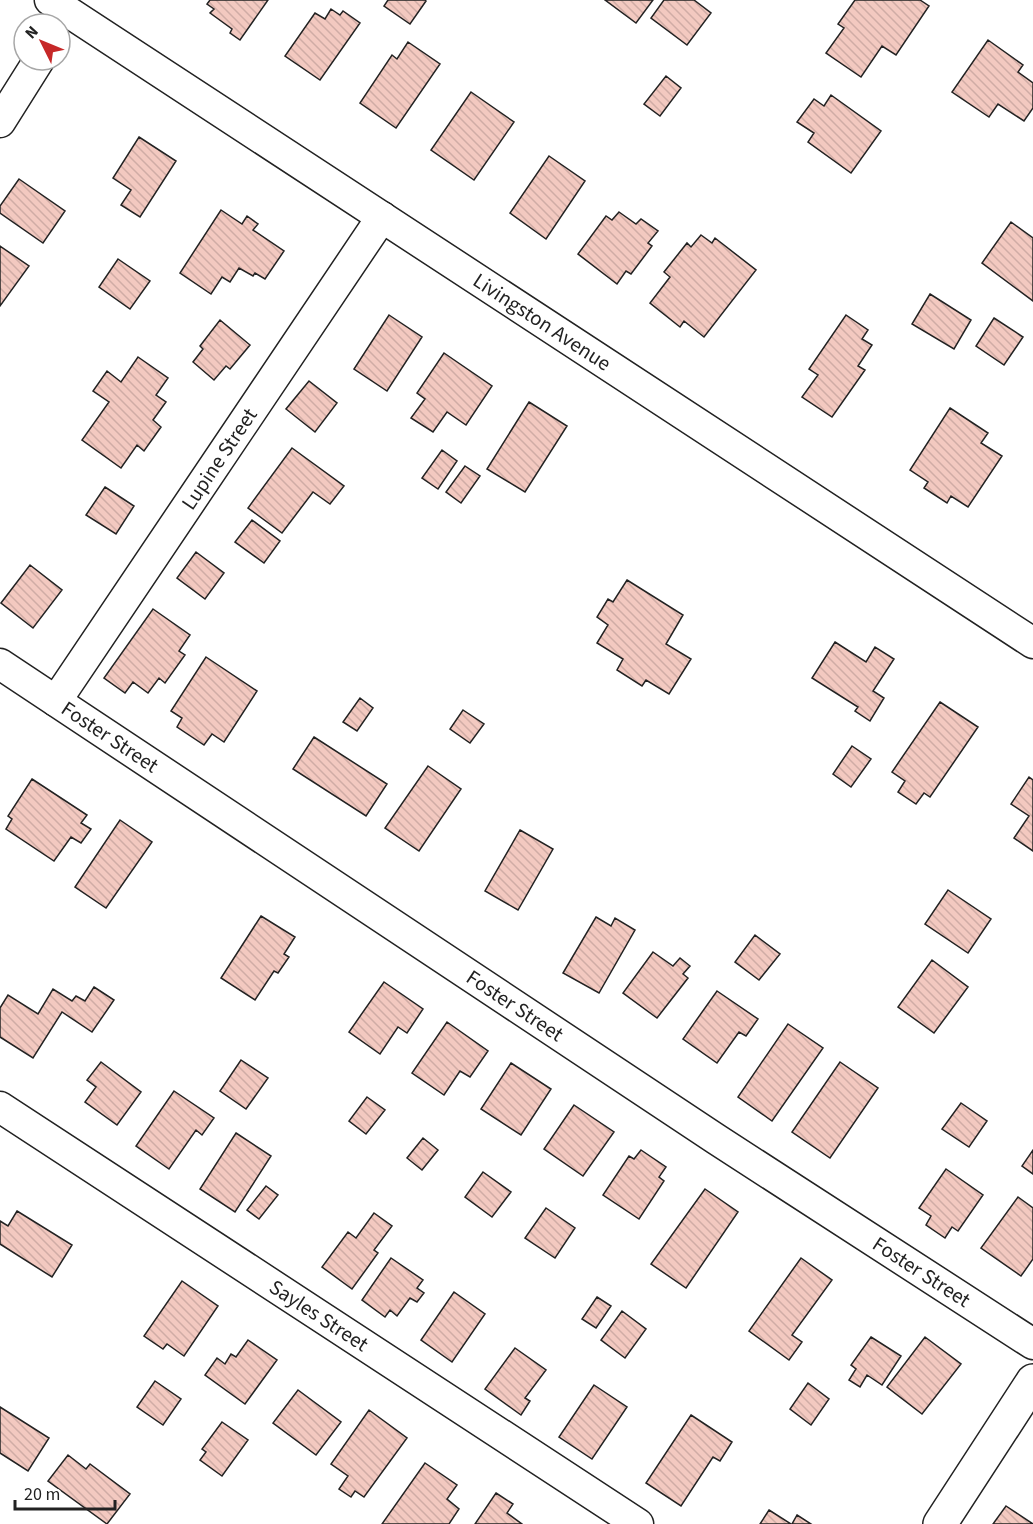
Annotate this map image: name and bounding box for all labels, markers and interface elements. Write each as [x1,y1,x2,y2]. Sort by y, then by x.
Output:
north arrow [12,12,72,72]
text: N [20,21,43,44]
street label: Livingston Avenue [467,266,617,378]
street label: Lupine Street [174,402,264,516]
street label: Foster Street [55,694,165,780]
street label: Foster Street [460,962,570,1049]
street label: Foster Street [867,1229,976,1315]
street label: Sayles Street [263,1272,374,1359]
scale bar [15,1473,116,1511]
text: 20 m [24,1482,60,1507]

